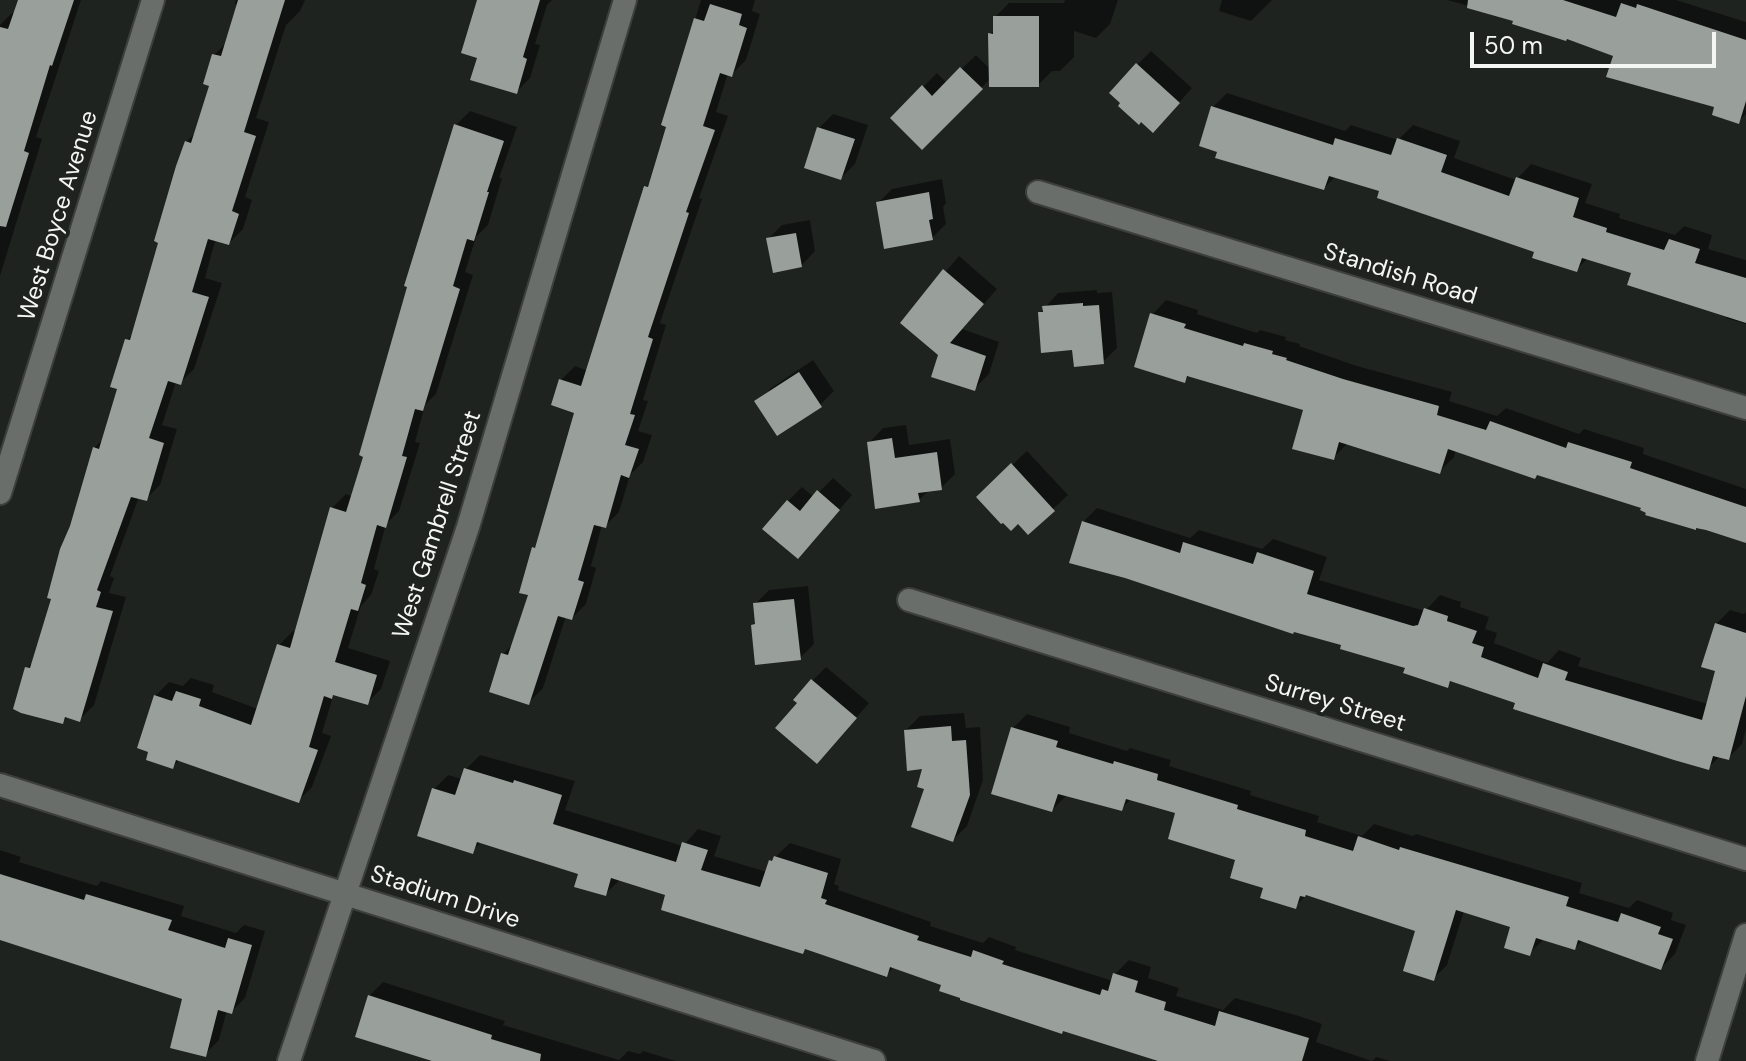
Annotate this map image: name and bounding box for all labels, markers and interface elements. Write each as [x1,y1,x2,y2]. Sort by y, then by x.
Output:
scale bar [1474,16,1720,66]
text: 50 m [1484,30,1543,61]
street label: West Boyce Avenue [13,107,105,325]
street label: Standish Road [1320,238,1480,312]
street label: West Gambrell Street [388,407,488,643]
street label: Surrey Street [1261,669,1409,739]
street label: Stadium Drive [367,860,523,936]

